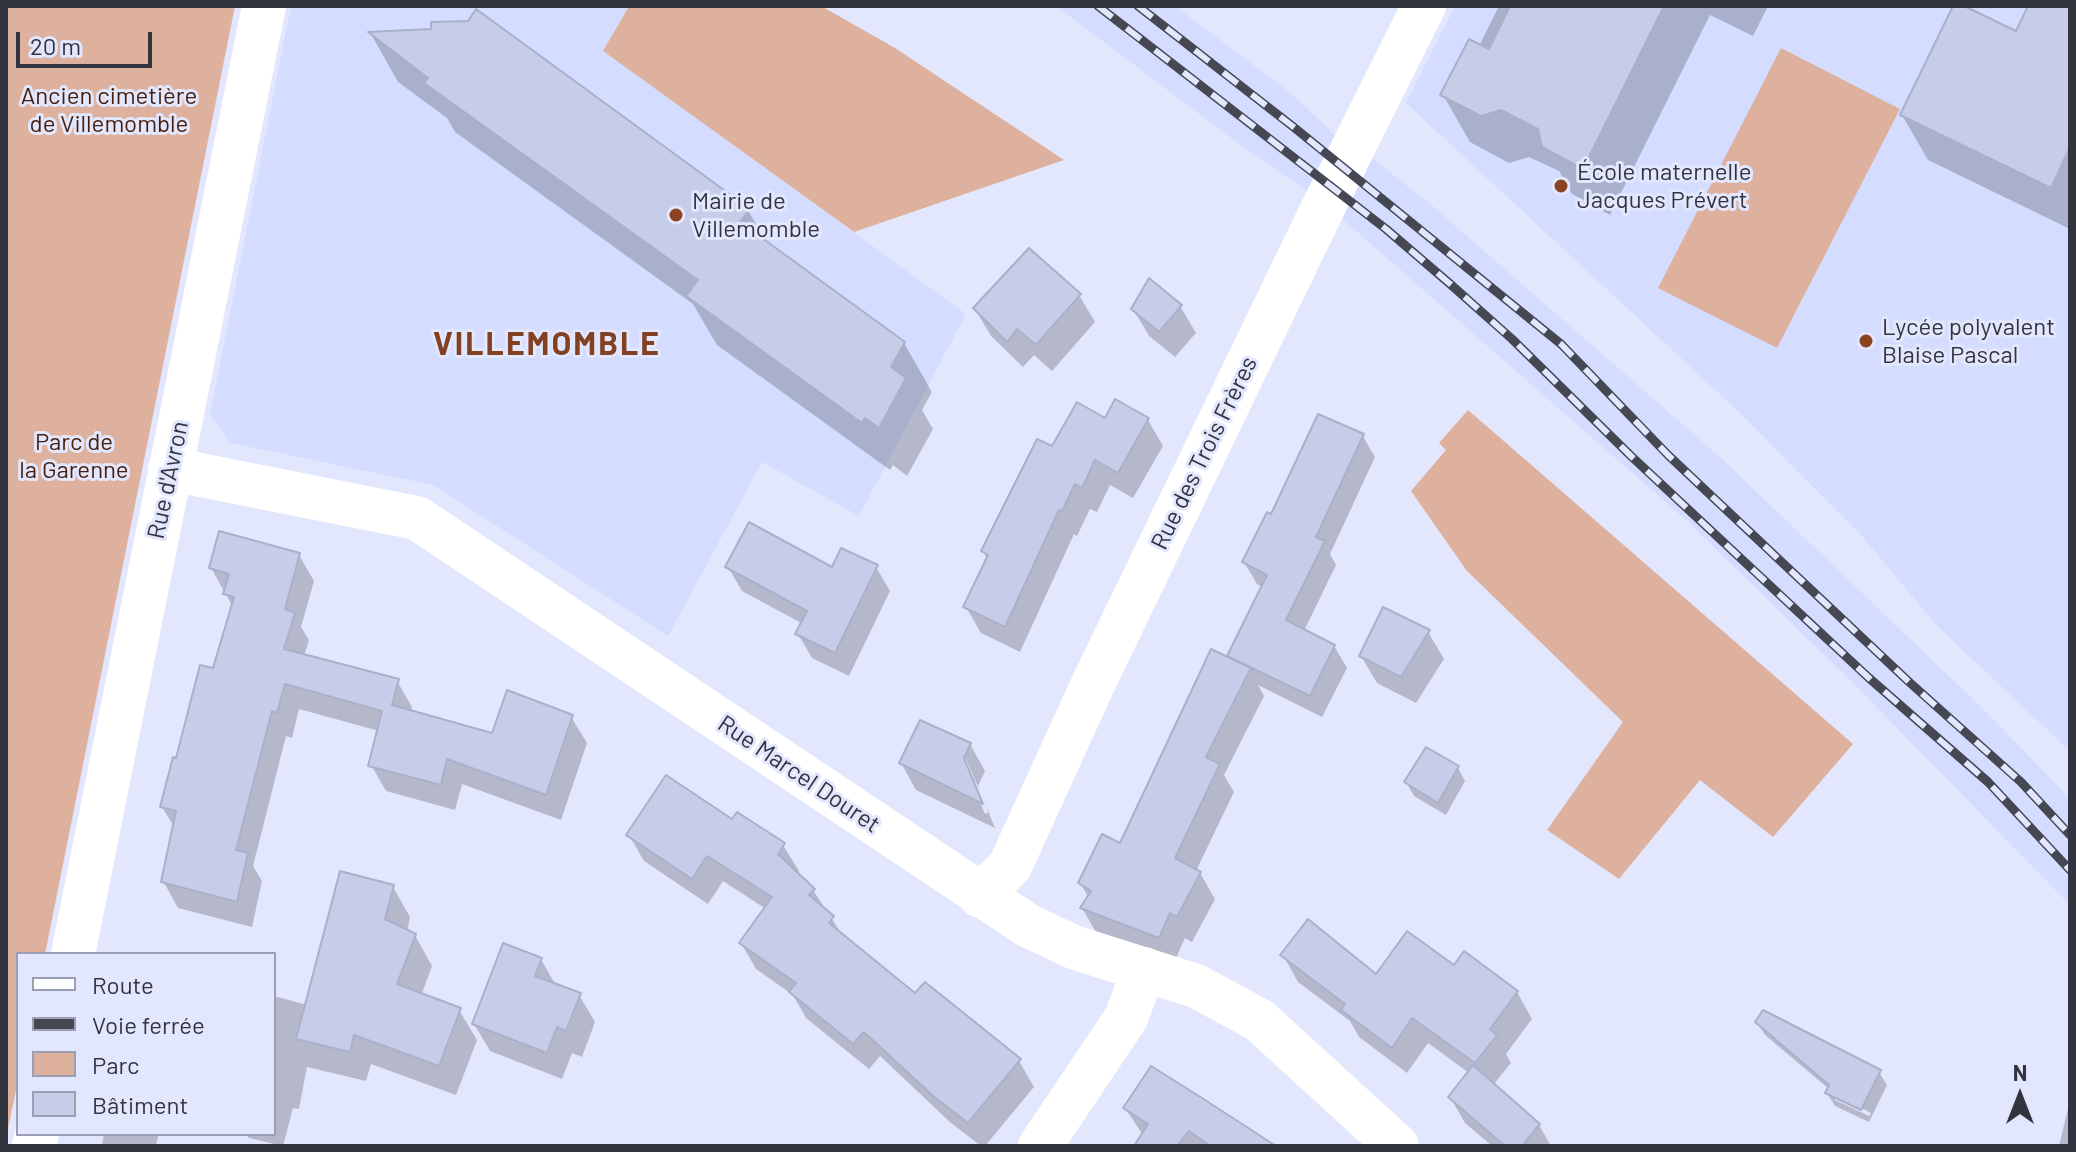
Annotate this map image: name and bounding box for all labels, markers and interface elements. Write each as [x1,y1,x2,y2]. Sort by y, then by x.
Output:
scale bar [20,16,156,66]
text: 20 m [30,31,81,60]
park label: Ancien cimetière de Villemomble [21,82,197,138]
place label: École maternelle Jacques Prévert [1577,158,1751,214]
marker: École maternelle Jacques Prévert [1552,177,1570,195]
place label: Mairie de Villemomble [692,187,820,243]
marker: Mairie de Villemomble [667,206,685,224]
place label: Lycée polyvalent Blaise Pascal [1882,313,2055,369]
district label: VILLEMOMBLE [433,325,661,363]
marker: Lycée polyvalent Blaise Pascal [1857,332,1875,350]
street label: Rue des Trois Frères [1145,352,1263,554]
street label: Rue d'Avron [141,418,195,542]
park label: Parc de la Garenne [19,428,129,484]
street label: Rue Marcel Douret [712,709,886,839]
legend [16,952,276,1136]
text: Route [92,970,154,999]
text: Voie ferrée [92,1010,205,1039]
text: Parc [92,1050,140,1079]
north arrow [1980,1056,2060,1136]
text: N [2013,1059,2027,1085]
text: Bâtiment [92,1090,188,1119]

